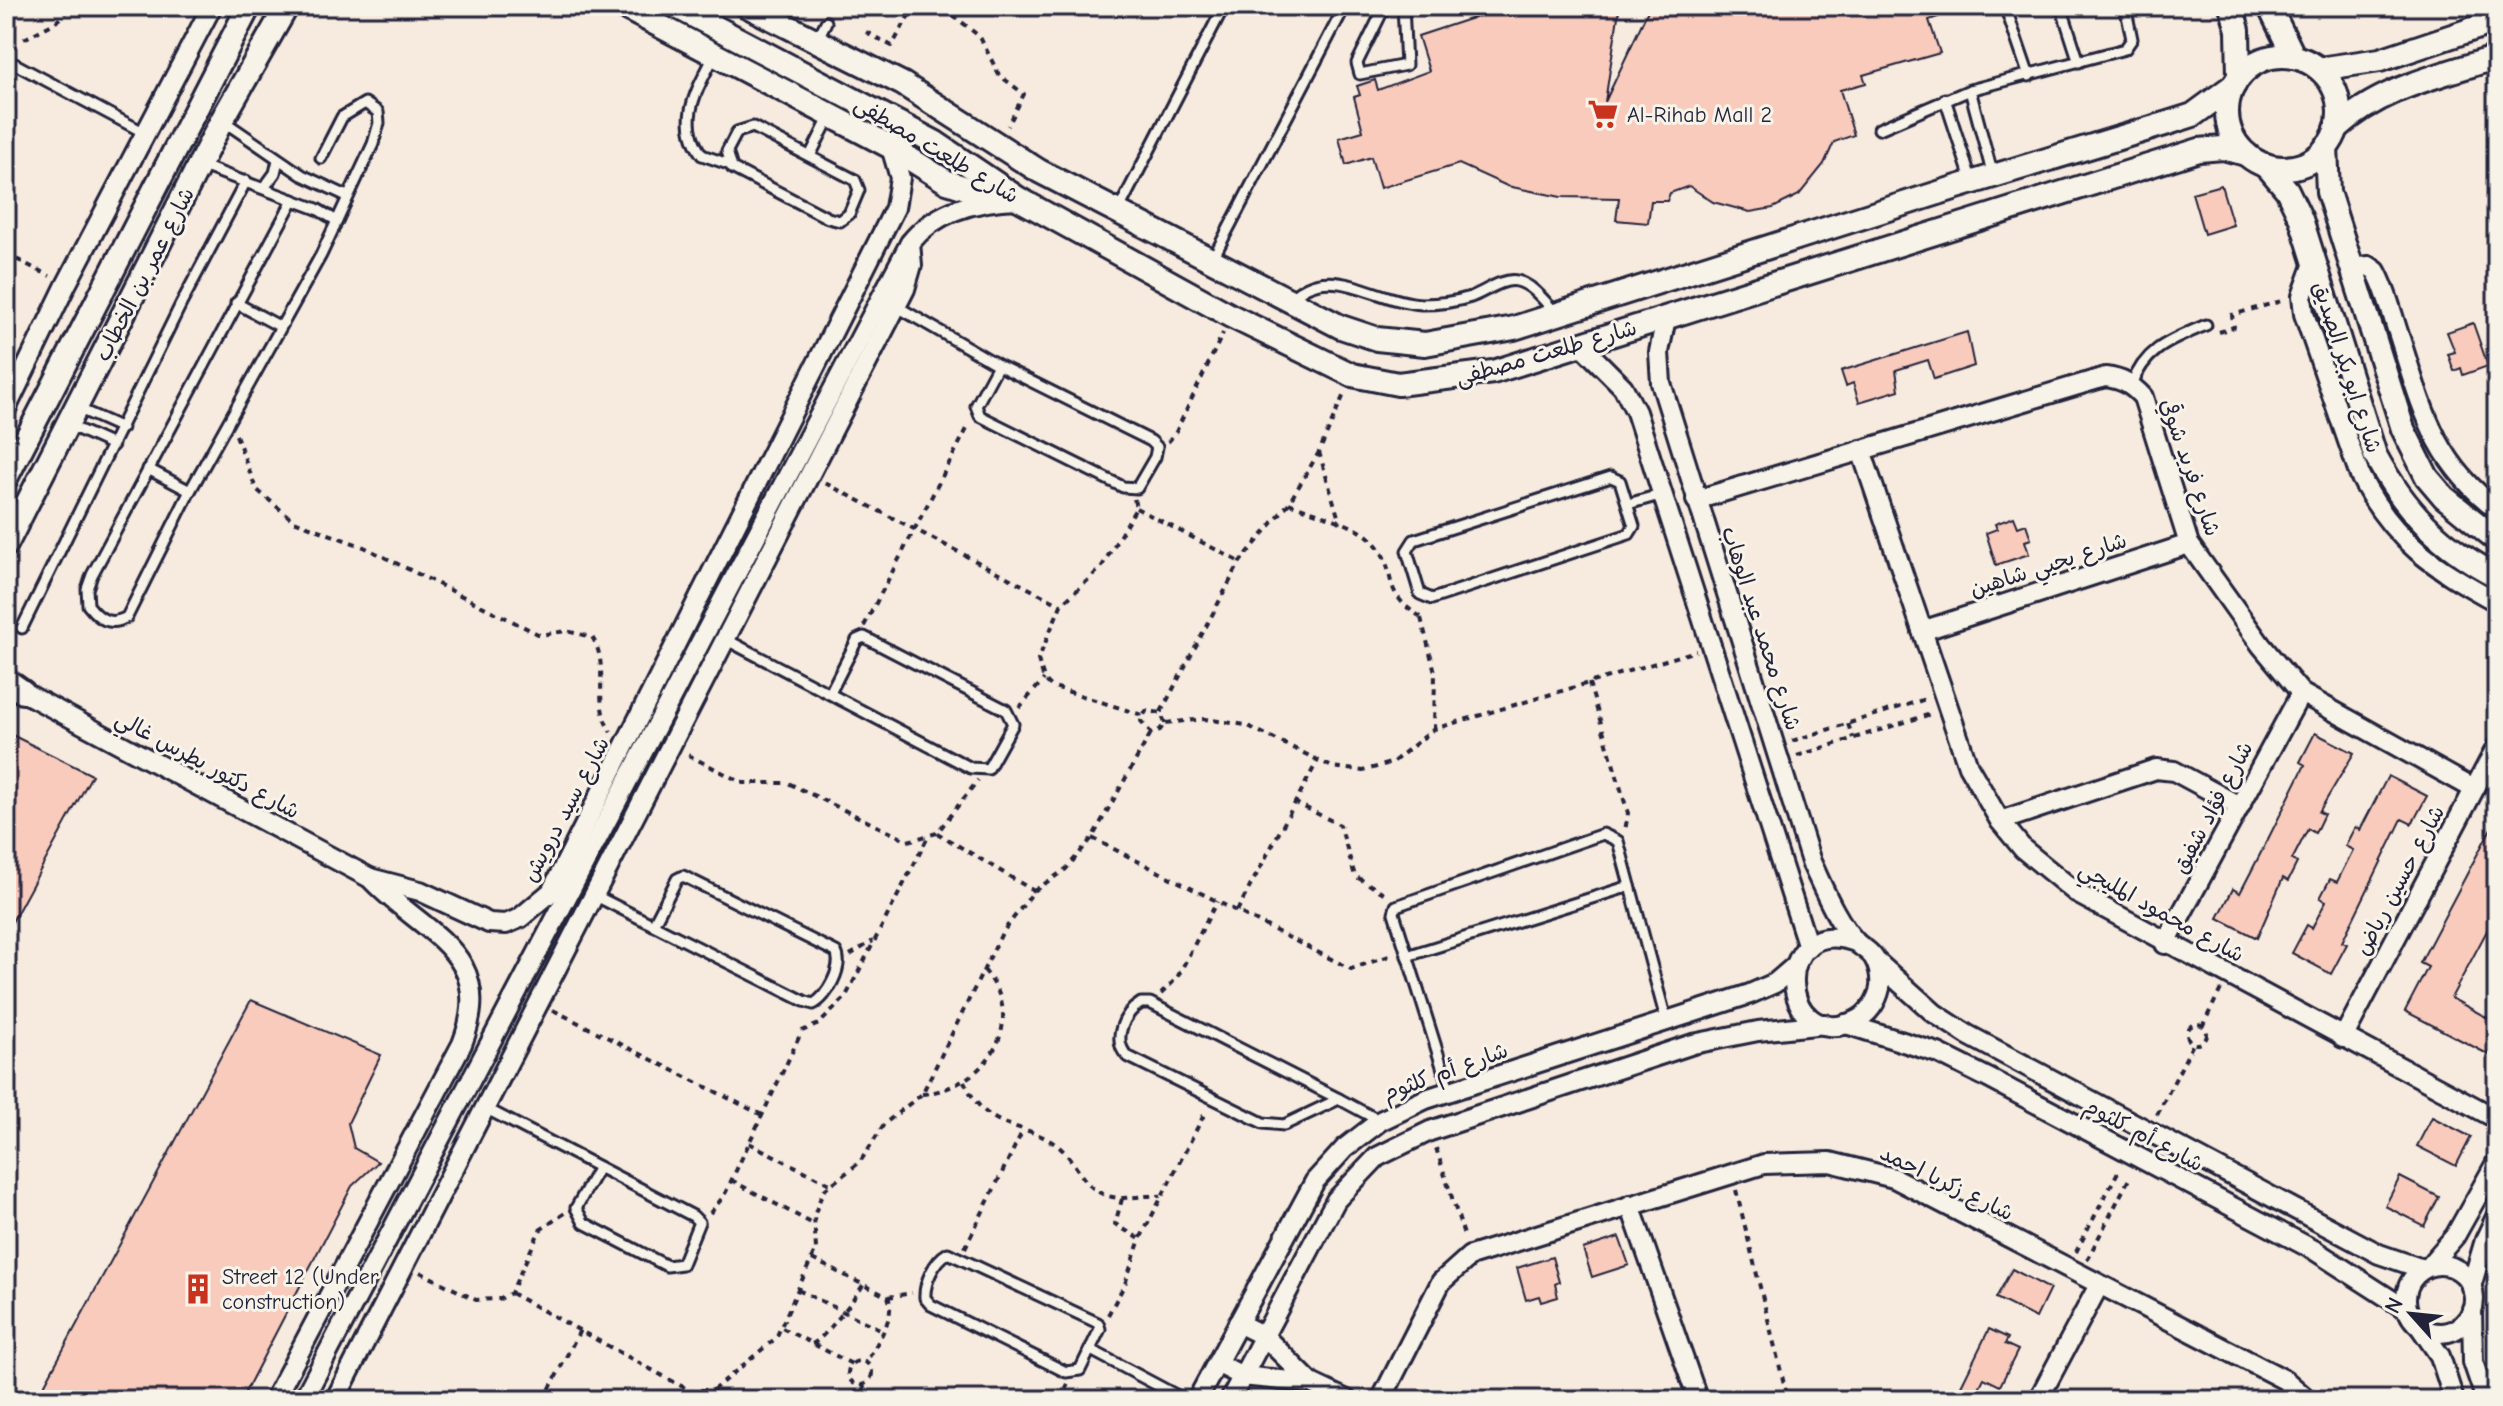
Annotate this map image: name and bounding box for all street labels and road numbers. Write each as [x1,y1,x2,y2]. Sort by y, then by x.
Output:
street label: شارع طلعت مصطفى [849,91,1023,211]
street label: شارع عمر بن الخطاب [90,183,202,367]
street label: شارع ابو بكر الصديق [2305,278,2387,457]
street label: شارع طلعت مصطفى [1453,315,1640,393]
street label: شارع فريد شوقي [2152,395,2227,540]
street label: شارع محمد عبد الوهاب [1714,523,1806,734]
street label: شارع يحيي شاهين [1966,527,2132,608]
street label: شارع دكتور بطرس غالي [108,705,304,830]
street label: شارع سيد درويش [517,733,617,887]
street label: شارع فؤاد شفيق [2167,737,2260,879]
street label: شارع حسين رياض [2349,801,2452,961]
street label: شارع محمود المليجي [2071,856,2249,973]
street label: شارع أم كلثوم [1379,1036,1513,1110]
street label: شارع أم كلثوم [2077,1092,2208,1181]
street label: شارع زكريا احمد [1875,1139,2017,1228]

